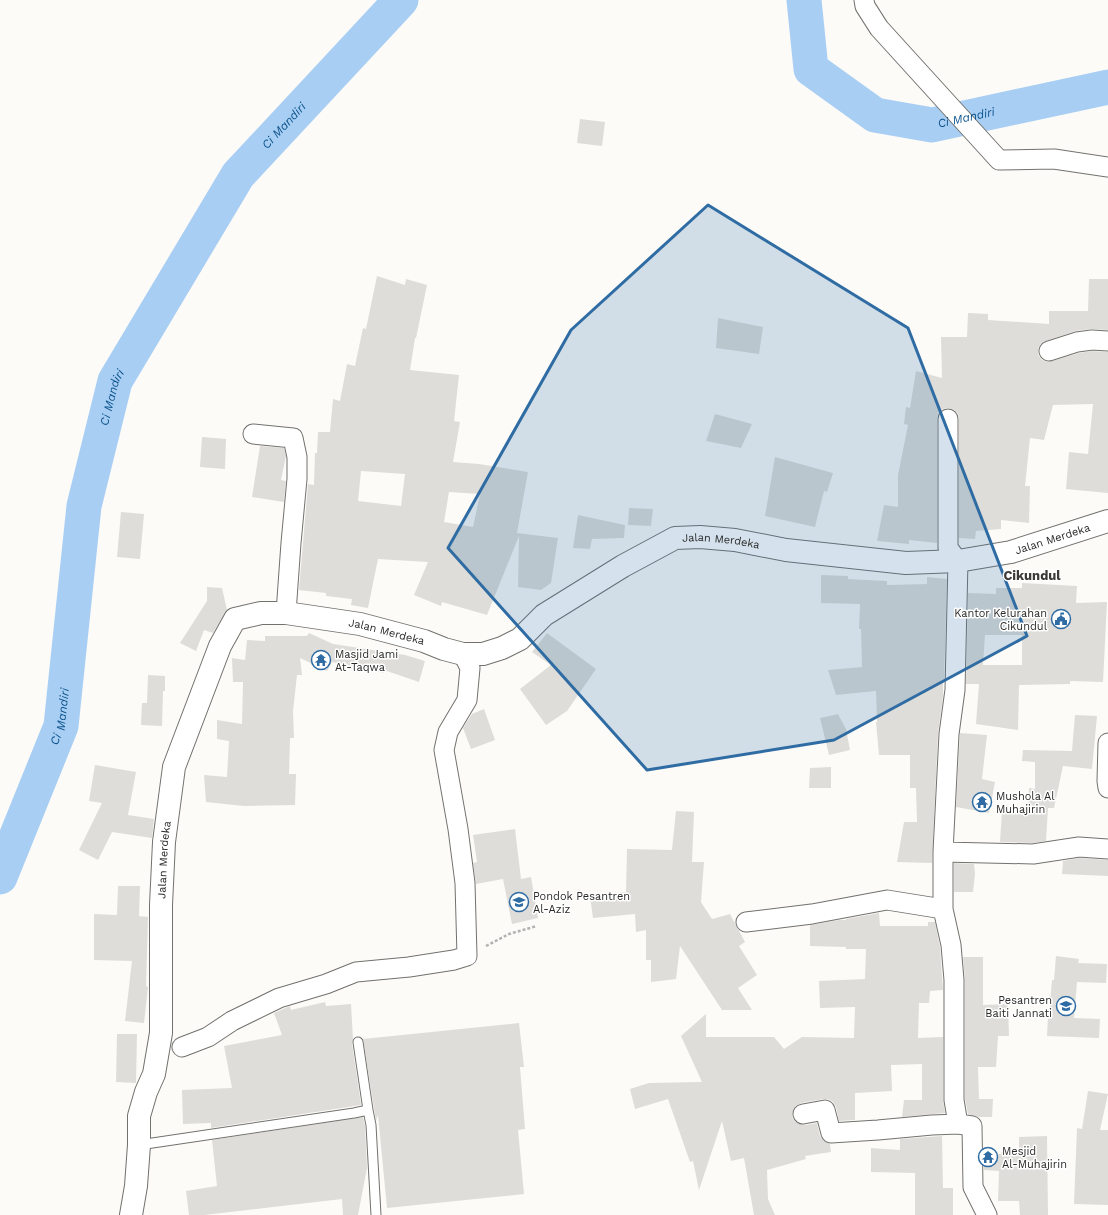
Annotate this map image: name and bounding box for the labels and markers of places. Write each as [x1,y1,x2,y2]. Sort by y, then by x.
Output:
place label: Kantor Kelurahan Cikundul [954,607,1048,633]
public building icon: Kantor Kelurahan Cikundul [1050,608,1072,630]
place label: Masjid Jami At-Taqwa [335,648,398,674]
temple icon: Masjid Jami At-Taqwa [310,649,332,671]
place label: Mushola Al Muhajirin [996,790,1055,816]
temple icon: Mushola Al Muhajirin [971,791,993,813]
place label: Pondok Pesantren Al-Aziz [533,890,630,916]
school or university icon: Pondok Pesantren Al-Aziz [508,891,530,913]
place label: Pesantren Baiti Jannati [985,994,1052,1020]
school or university icon: Pesantren Baiti Jannati [1055,995,1077,1017]
place label: Mesjid Al-Muhajirin [1002,1145,1067,1171]
temple icon: Mesjid Al-Muhajirin [977,1146,999,1168]

